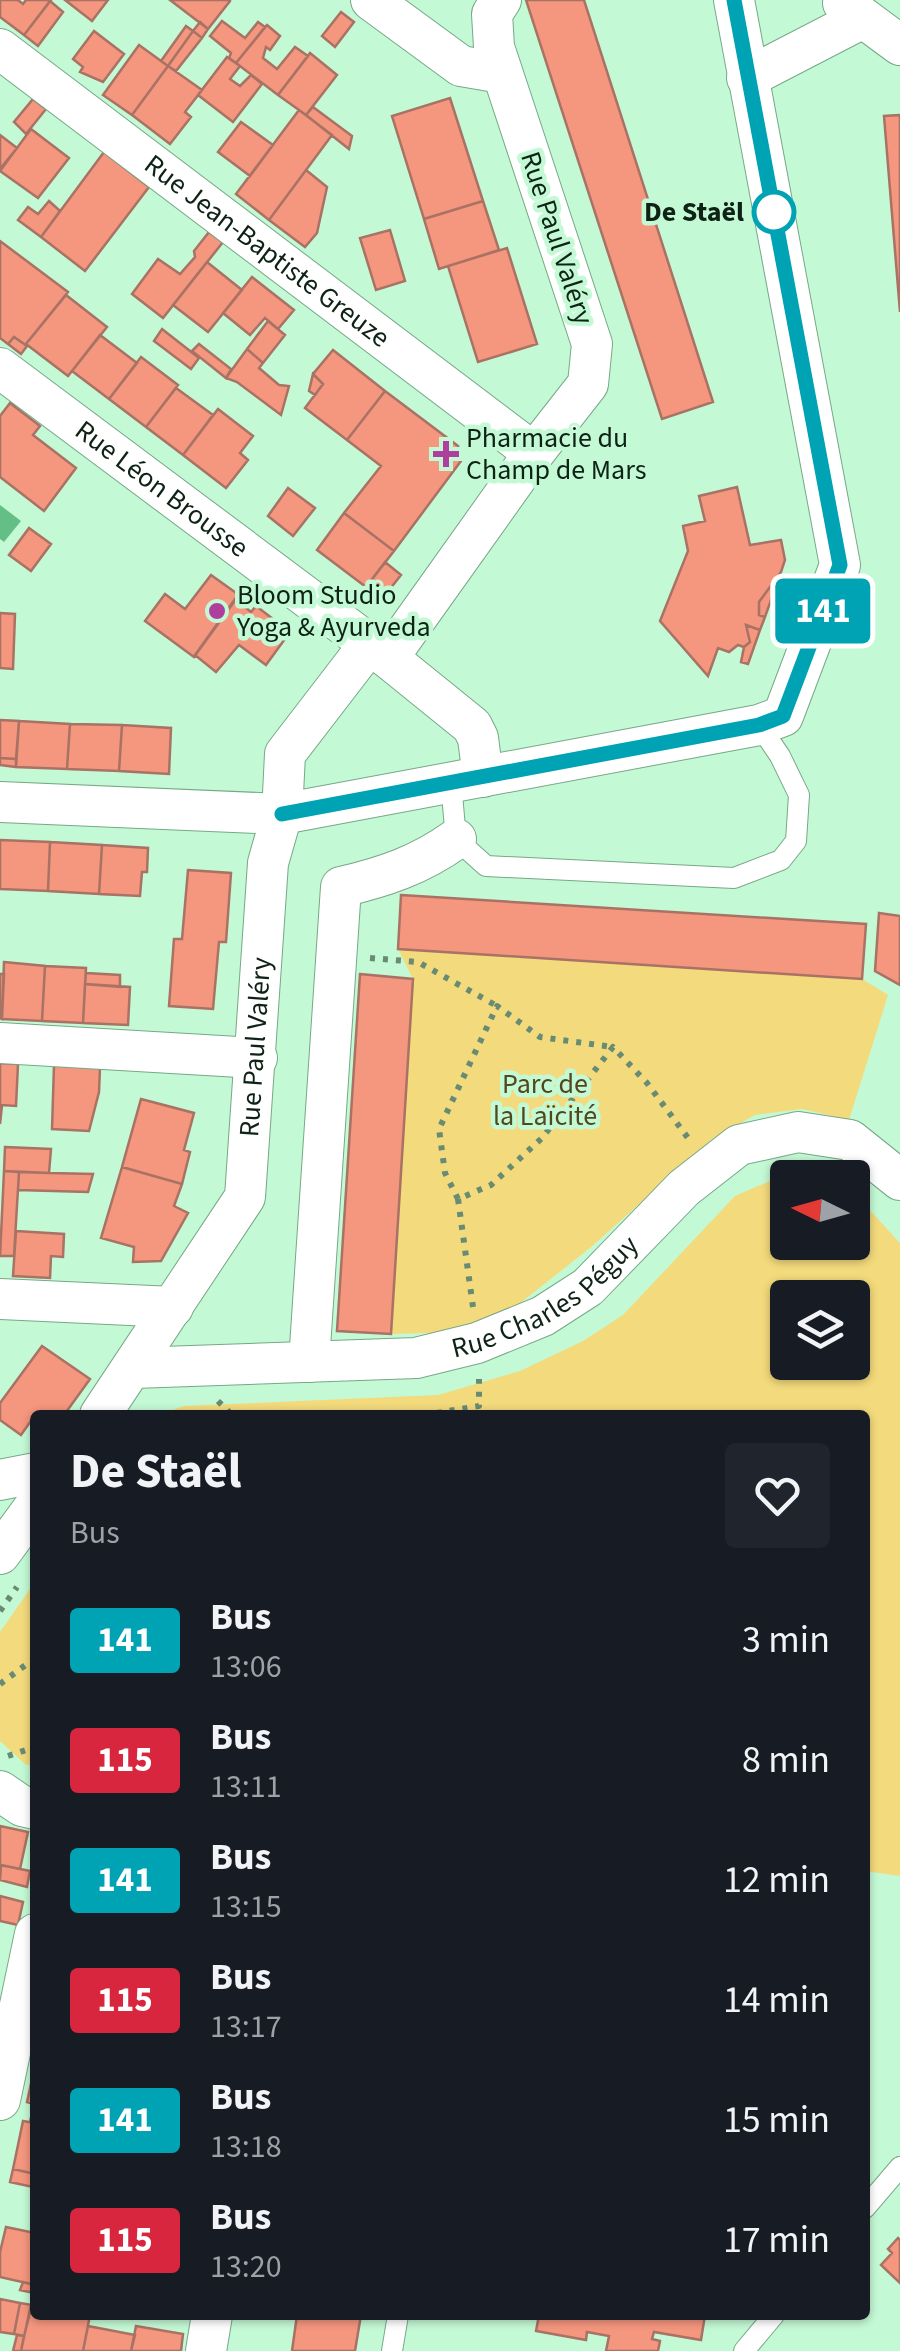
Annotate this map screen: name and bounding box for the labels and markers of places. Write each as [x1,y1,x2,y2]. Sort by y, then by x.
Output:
marker: De Staël [753,191,795,233]
place label: De Staël [644,192,744,232]
place label: Pharmacie du Champ de Mars [466,418,647,490]
marker: Pharmacie du Champ de Mars [435,443,457,465]
place label: Bloom Studio Yoga & Ayurveda [236,575,431,647]
marker: Bloom Studio Yoga & Ayurveda [206,600,228,622]

